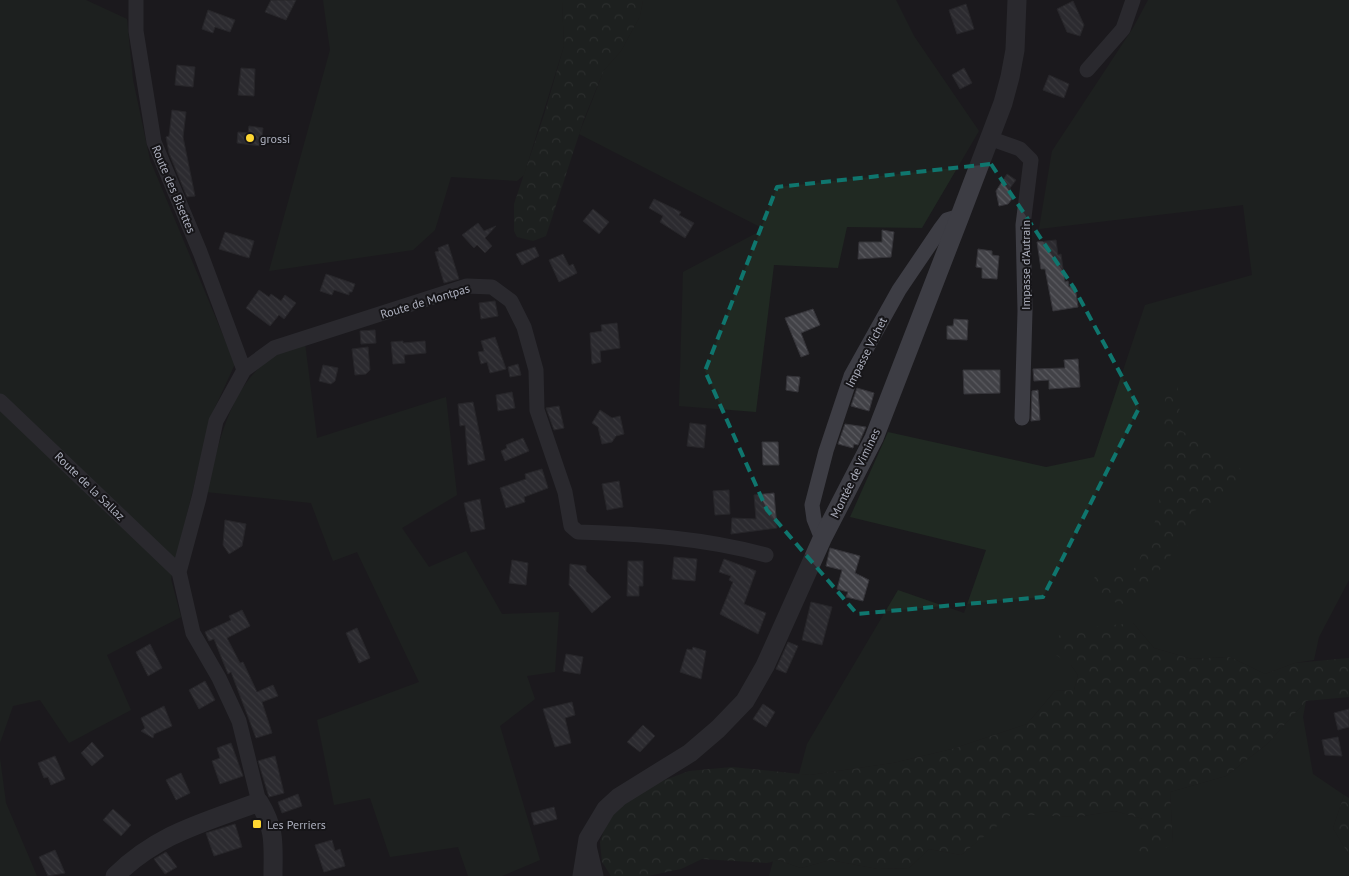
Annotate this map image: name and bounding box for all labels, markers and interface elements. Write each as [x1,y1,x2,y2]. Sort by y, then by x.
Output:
place label: grossi [260,131,290,146]
marker: grossi [244,132,256,144]
street label: Route des Bisettes [149,143,199,235]
street label: Impasse d'Autrain [1018,220,1033,310]
street label: Route de Montpas [379,280,471,322]
street label: Impasse Vichet [842,314,890,390]
street label: Montée de Vimines [827,426,883,520]
street label: Route de la Sallaz [52,449,128,523]
place label: Les Perriers [267,817,326,832]
marker: Les Perriers [251,818,263,830]

